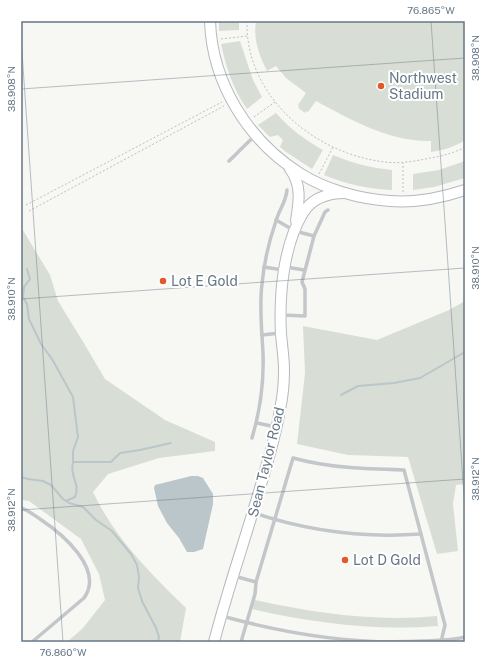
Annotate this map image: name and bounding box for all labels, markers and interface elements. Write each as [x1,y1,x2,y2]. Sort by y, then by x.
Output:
text: 76.865°W [407,4,455,16]
text: 38.908°N [469,35,481,81]
text: 38.908°N [5,66,17,112]
place label: Northwest Stadium [389,70,457,102]
marker: Northwest Stadium [376,81,386,91]
text: 38.910°N [469,246,481,290]
place label: Lot E Gold [171,273,238,289]
marker: Lot E Gold [158,276,168,286]
text: 38.910°N [5,277,17,321]
street label: Sean Taylor Road [245,405,287,519]
text: 38.912°N [469,457,481,501]
text: 38.912°N [5,488,17,532]
place label: Lot D Gold [353,552,421,568]
marker: Lot D Gold [340,555,350,565]
text: 76.860°W [39,646,87,658]

